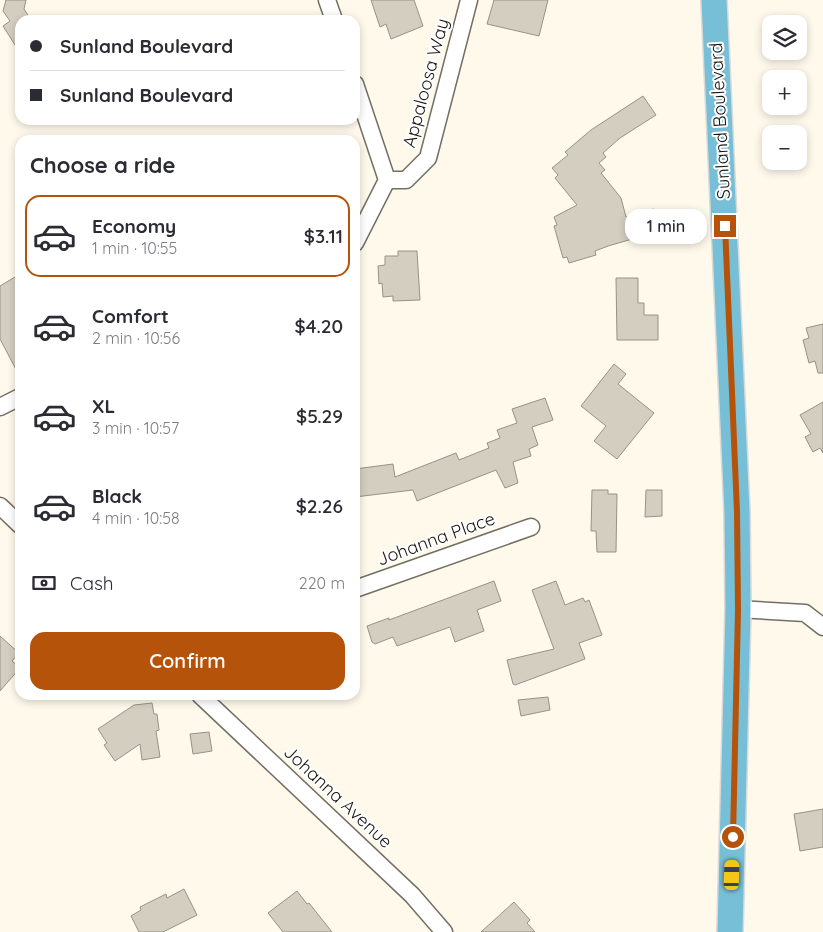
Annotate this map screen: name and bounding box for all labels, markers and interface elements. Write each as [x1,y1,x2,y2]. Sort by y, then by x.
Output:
map controls [762,15,807,170]
button: layers [762,15,807,60]
street label: Appaloosa Way [397,16,454,150]
text: Sunland Boulevard [60,34,233,58]
street label: Sunland Boulevard [704,42,735,200]
button: + [762,70,807,115]
text: Sunland Boulevard [60,83,233,107]
button: − [762,125,807,170]
text: Choose a ride [30,151,175,179]
callout: 1 min [625,208,708,244]
icon: car [32,214,77,259]
text: Economy [92,214,176,238]
route end [714,215,736,237]
text: 1 min [647,216,685,236]
text: $3.11 [304,224,343,248]
text: 1 min · 10:55 [92,238,177,258]
icon: car [32,304,77,349]
text: Comfort [92,304,169,328]
text: $4.20 [295,314,343,338]
text: 2 min · 10:56 [92,328,180,348]
icon: car [32,394,77,439]
text: XL [92,394,115,418]
text: $5.29 [296,404,343,428]
text: 3 min · 10:57 [92,418,179,438]
icon: car [32,484,77,529]
text: Black [92,484,142,508]
text: $2.26 [296,494,343,518]
street label: Johanna Place [374,506,498,571]
text: 4 min · 10:58 [92,508,180,528]
icon: cash [30,569,58,597]
text: Cash [70,571,114,595]
text: 220 m [299,573,345,593]
button: Confirm [30,632,345,690]
street label: Johanna Avenue [279,740,398,853]
route start [722,826,744,848]
car [723,860,740,890]

